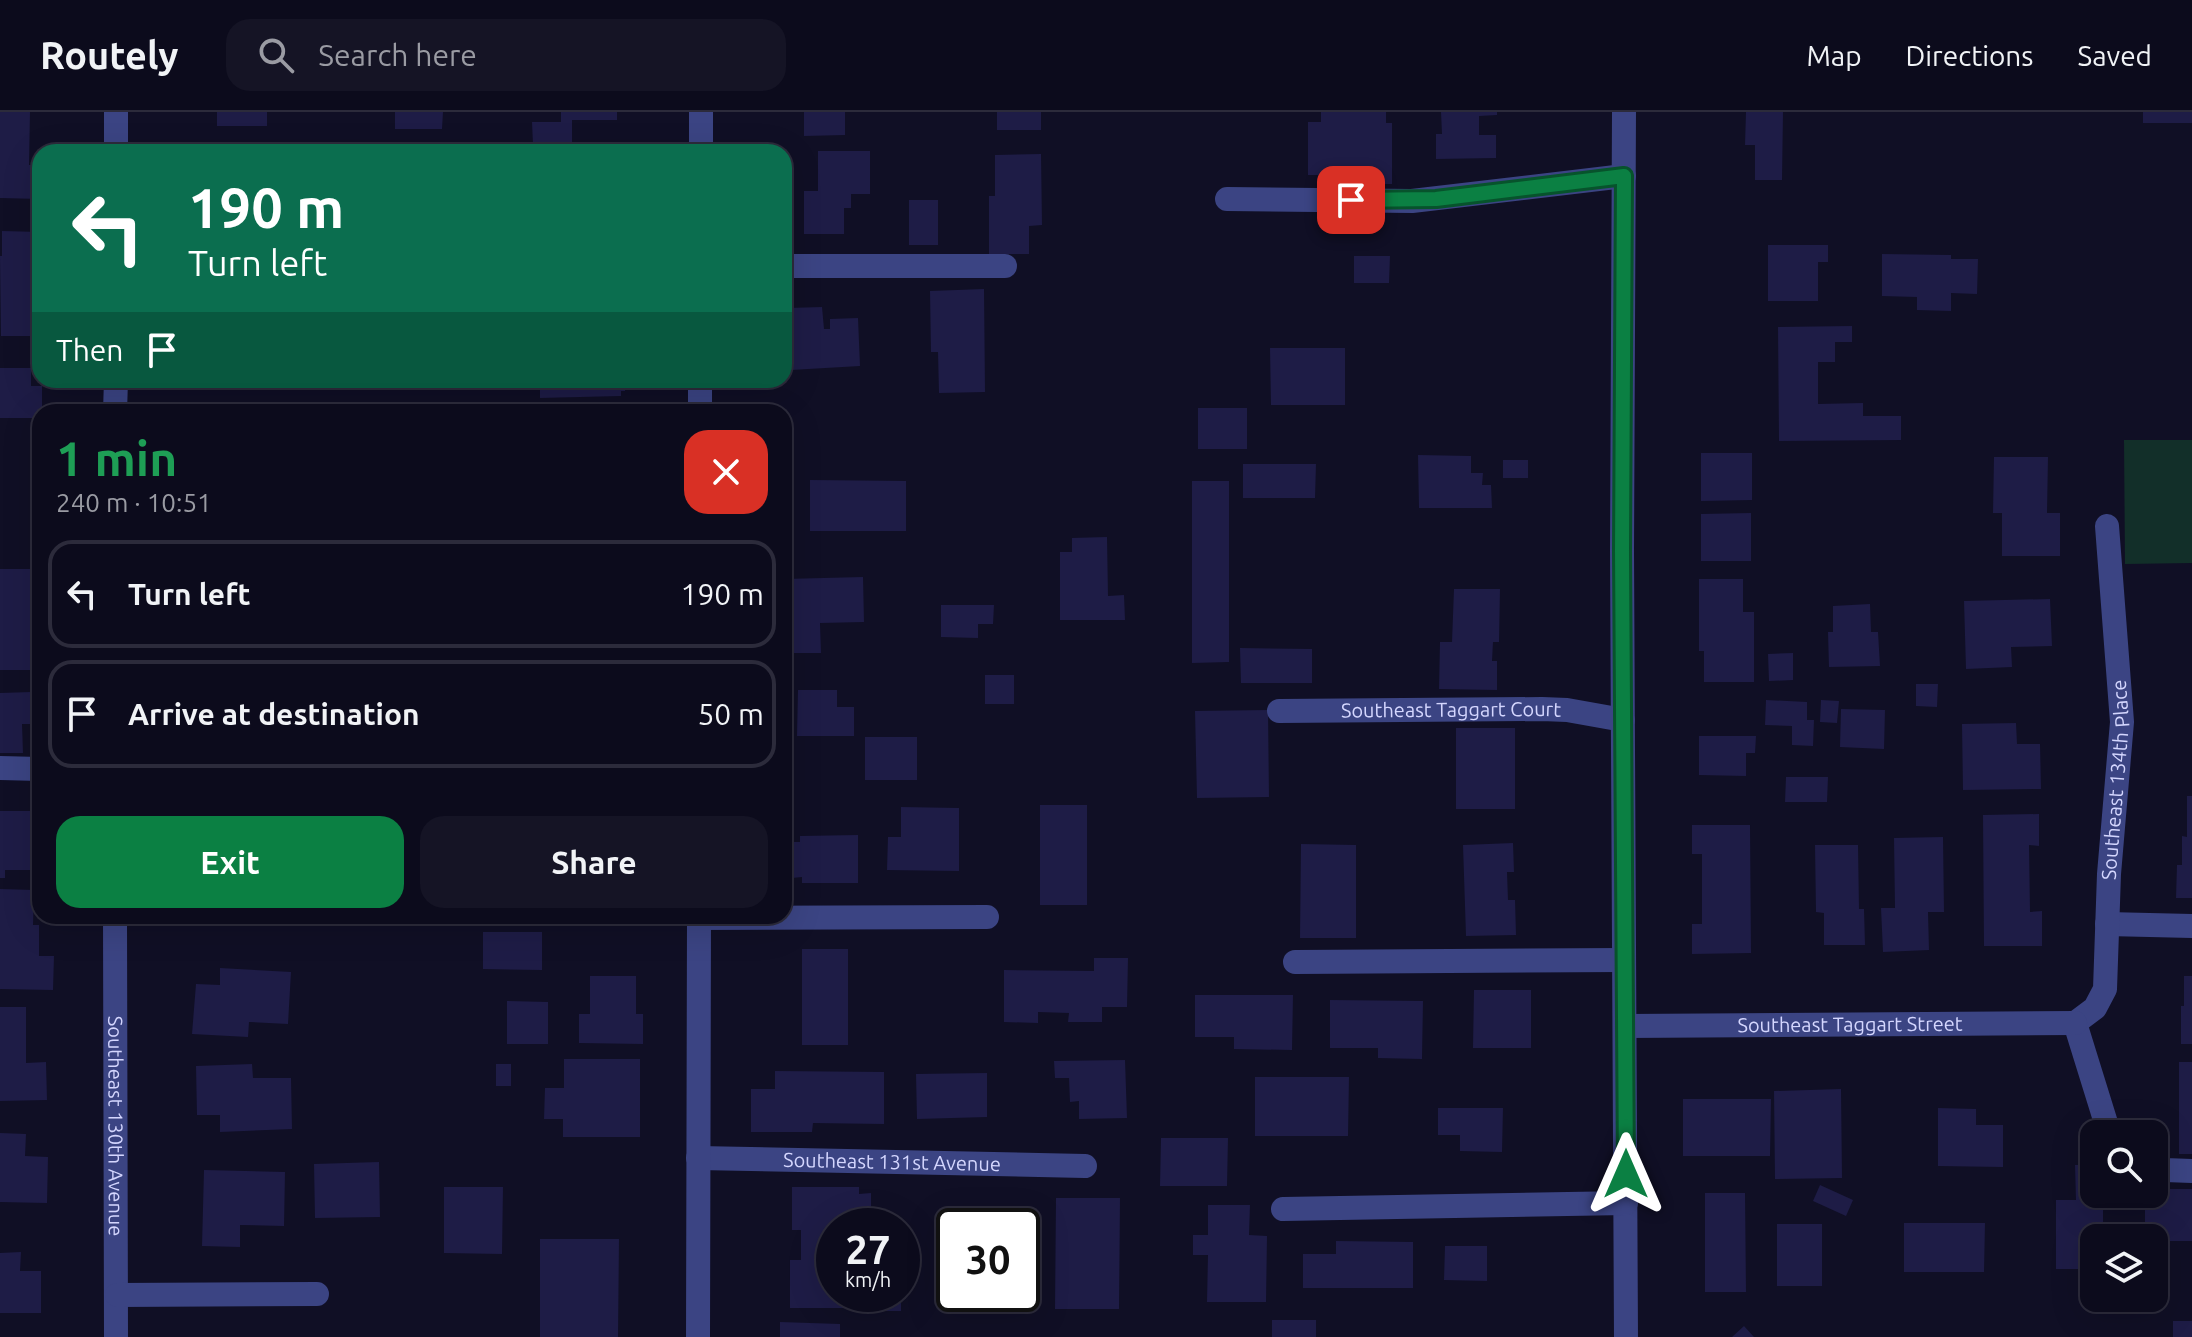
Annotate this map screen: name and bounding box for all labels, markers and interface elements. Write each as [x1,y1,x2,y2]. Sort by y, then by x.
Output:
search box [226,19,786,91]
icon: search [254,33,298,77]
text: Routely [40,34,178,76]
text: Search here [318,38,477,72]
text: Map [1806,40,1862,71]
text: Directions [1906,40,2033,71]
text: Saved [2077,40,2152,71]
pin [1317,166,1385,234]
icon: left [56,176,160,280]
text: 190 m [188,176,344,239]
icon: arrive [1329,178,1373,222]
text: Turn left [188,242,327,283]
icon: arrive [140,328,184,372]
text: Then [56,333,124,367]
button: close [684,430,768,514]
text: 1 min [56,431,177,485]
text: 240 m · 10:51 [56,488,212,517]
icon: left [60,572,104,616]
text: Turn left [128,577,250,611]
text: 190 m [680,577,764,611]
street label: Southeast 134th Place [2097,679,2133,880]
icon: arrive [60,692,104,736]
text: Arrive at destination [128,697,420,731]
text: 50 m [697,697,764,731]
street label: Southeast Taggart Court [1341,697,1562,722]
button: Exit [56,816,404,908]
button: Share [420,816,768,908]
street label: Southeast Taggart Street [1737,1012,1963,1036]
street label: Southeast 130th Avenue [104,1016,128,1236]
map controls [2080,1120,2168,1312]
button: search [2080,1120,2168,1208]
position arrow [1584,1132,1668,1216]
street label: Southeast 131st Avenue [783,1148,1001,1175]
speed limit sign: 30 [936,1208,1040,1312]
button: layers [2080,1224,2168,1312]
text: 27 [845,1227,891,1272]
text: km/h [845,1268,891,1291]

